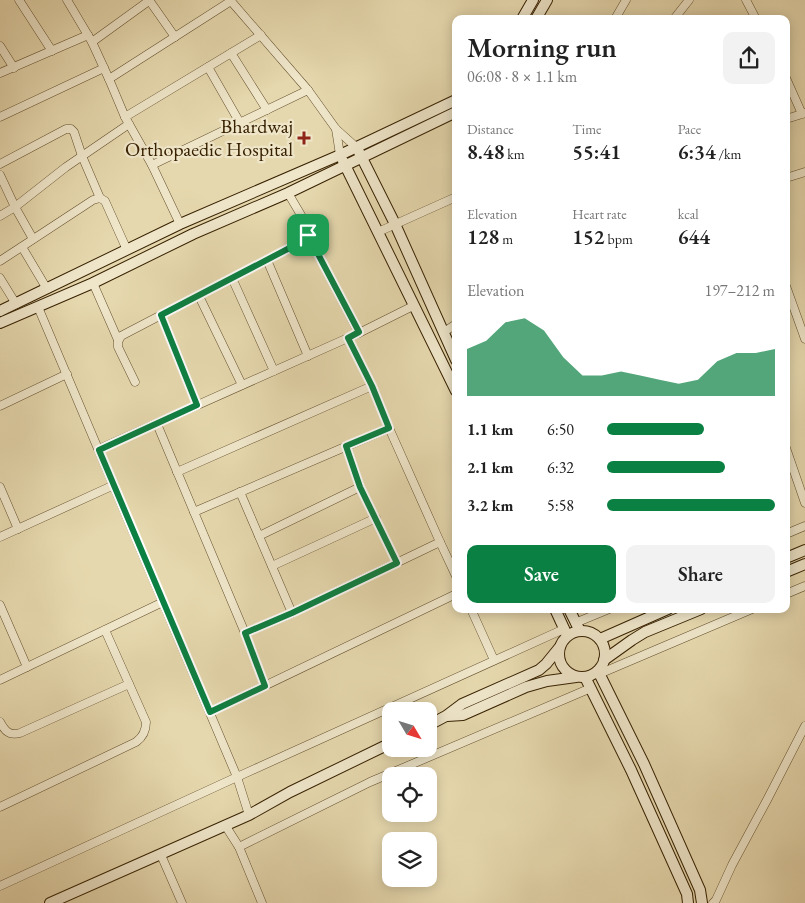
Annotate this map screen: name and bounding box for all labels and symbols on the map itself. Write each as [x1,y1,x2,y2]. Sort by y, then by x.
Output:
place label: Bhardwaj Orthopaedic Hospital [125,113,293,162]
marker: Bhardwaj Orthopaedic Hospital [297,131,311,145]
pin [287,214,329,256]
north arrow [382,702,438,758]

